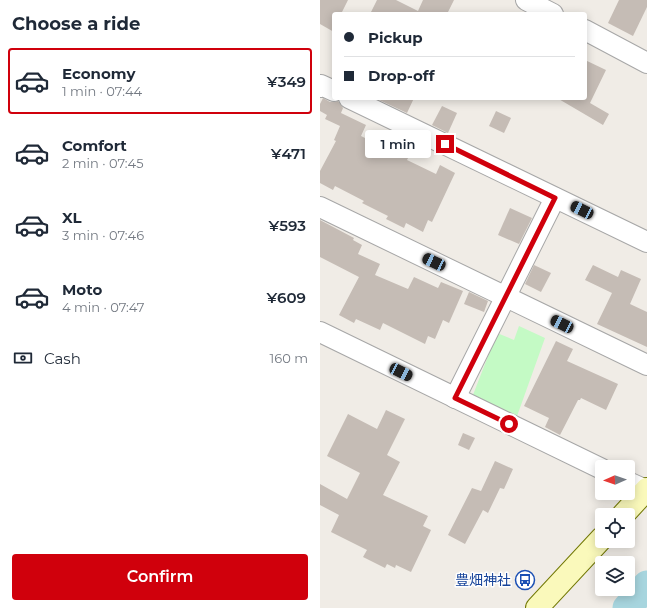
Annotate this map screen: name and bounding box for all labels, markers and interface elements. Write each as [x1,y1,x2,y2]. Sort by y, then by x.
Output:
text: Choose a ride [12,13,140,35]
text: Pickup [368,28,423,47]
icon: car [14,63,50,99]
text: Economy [62,64,135,83]
text: Drop-off [368,66,435,85]
text: ¥349 [267,72,306,91]
text: 1 min · 07:44 [62,83,142,99]
callout: 1 min [365,130,431,158]
icon: car [14,135,50,171]
route end [436,135,454,153]
text: Comfort [62,136,127,155]
text: 1 min [381,136,415,152]
text: ¥471 [271,144,306,163]
text: 2 min · 07:45 [62,155,144,171]
car [569,199,595,221]
icon: car [14,207,50,243]
text: XL [62,208,81,227]
text: ¥593 [268,216,306,235]
text: 3 min · 07:46 [62,227,144,243]
car [421,251,447,273]
icon: car [14,279,50,315]
text: Moto [62,280,102,299]
text: ¥609 [266,288,306,307]
text: 4 min · 07:47 [62,299,144,315]
car [549,313,575,335]
icon: cash [12,347,34,369]
text: Cash [44,349,81,368]
text: 160 m [270,350,308,366]
car [388,361,414,383]
route start [500,415,518,433]
north arrow [595,460,635,500]
map controls [595,460,635,596]
button: locate [595,508,635,548]
button: Confirm [12,554,308,600]
button: layers [595,556,635,596]
bus stop icon: 豊畑神社 [514,569,536,591]
place label: 豊畑神社 [455,571,511,589]

